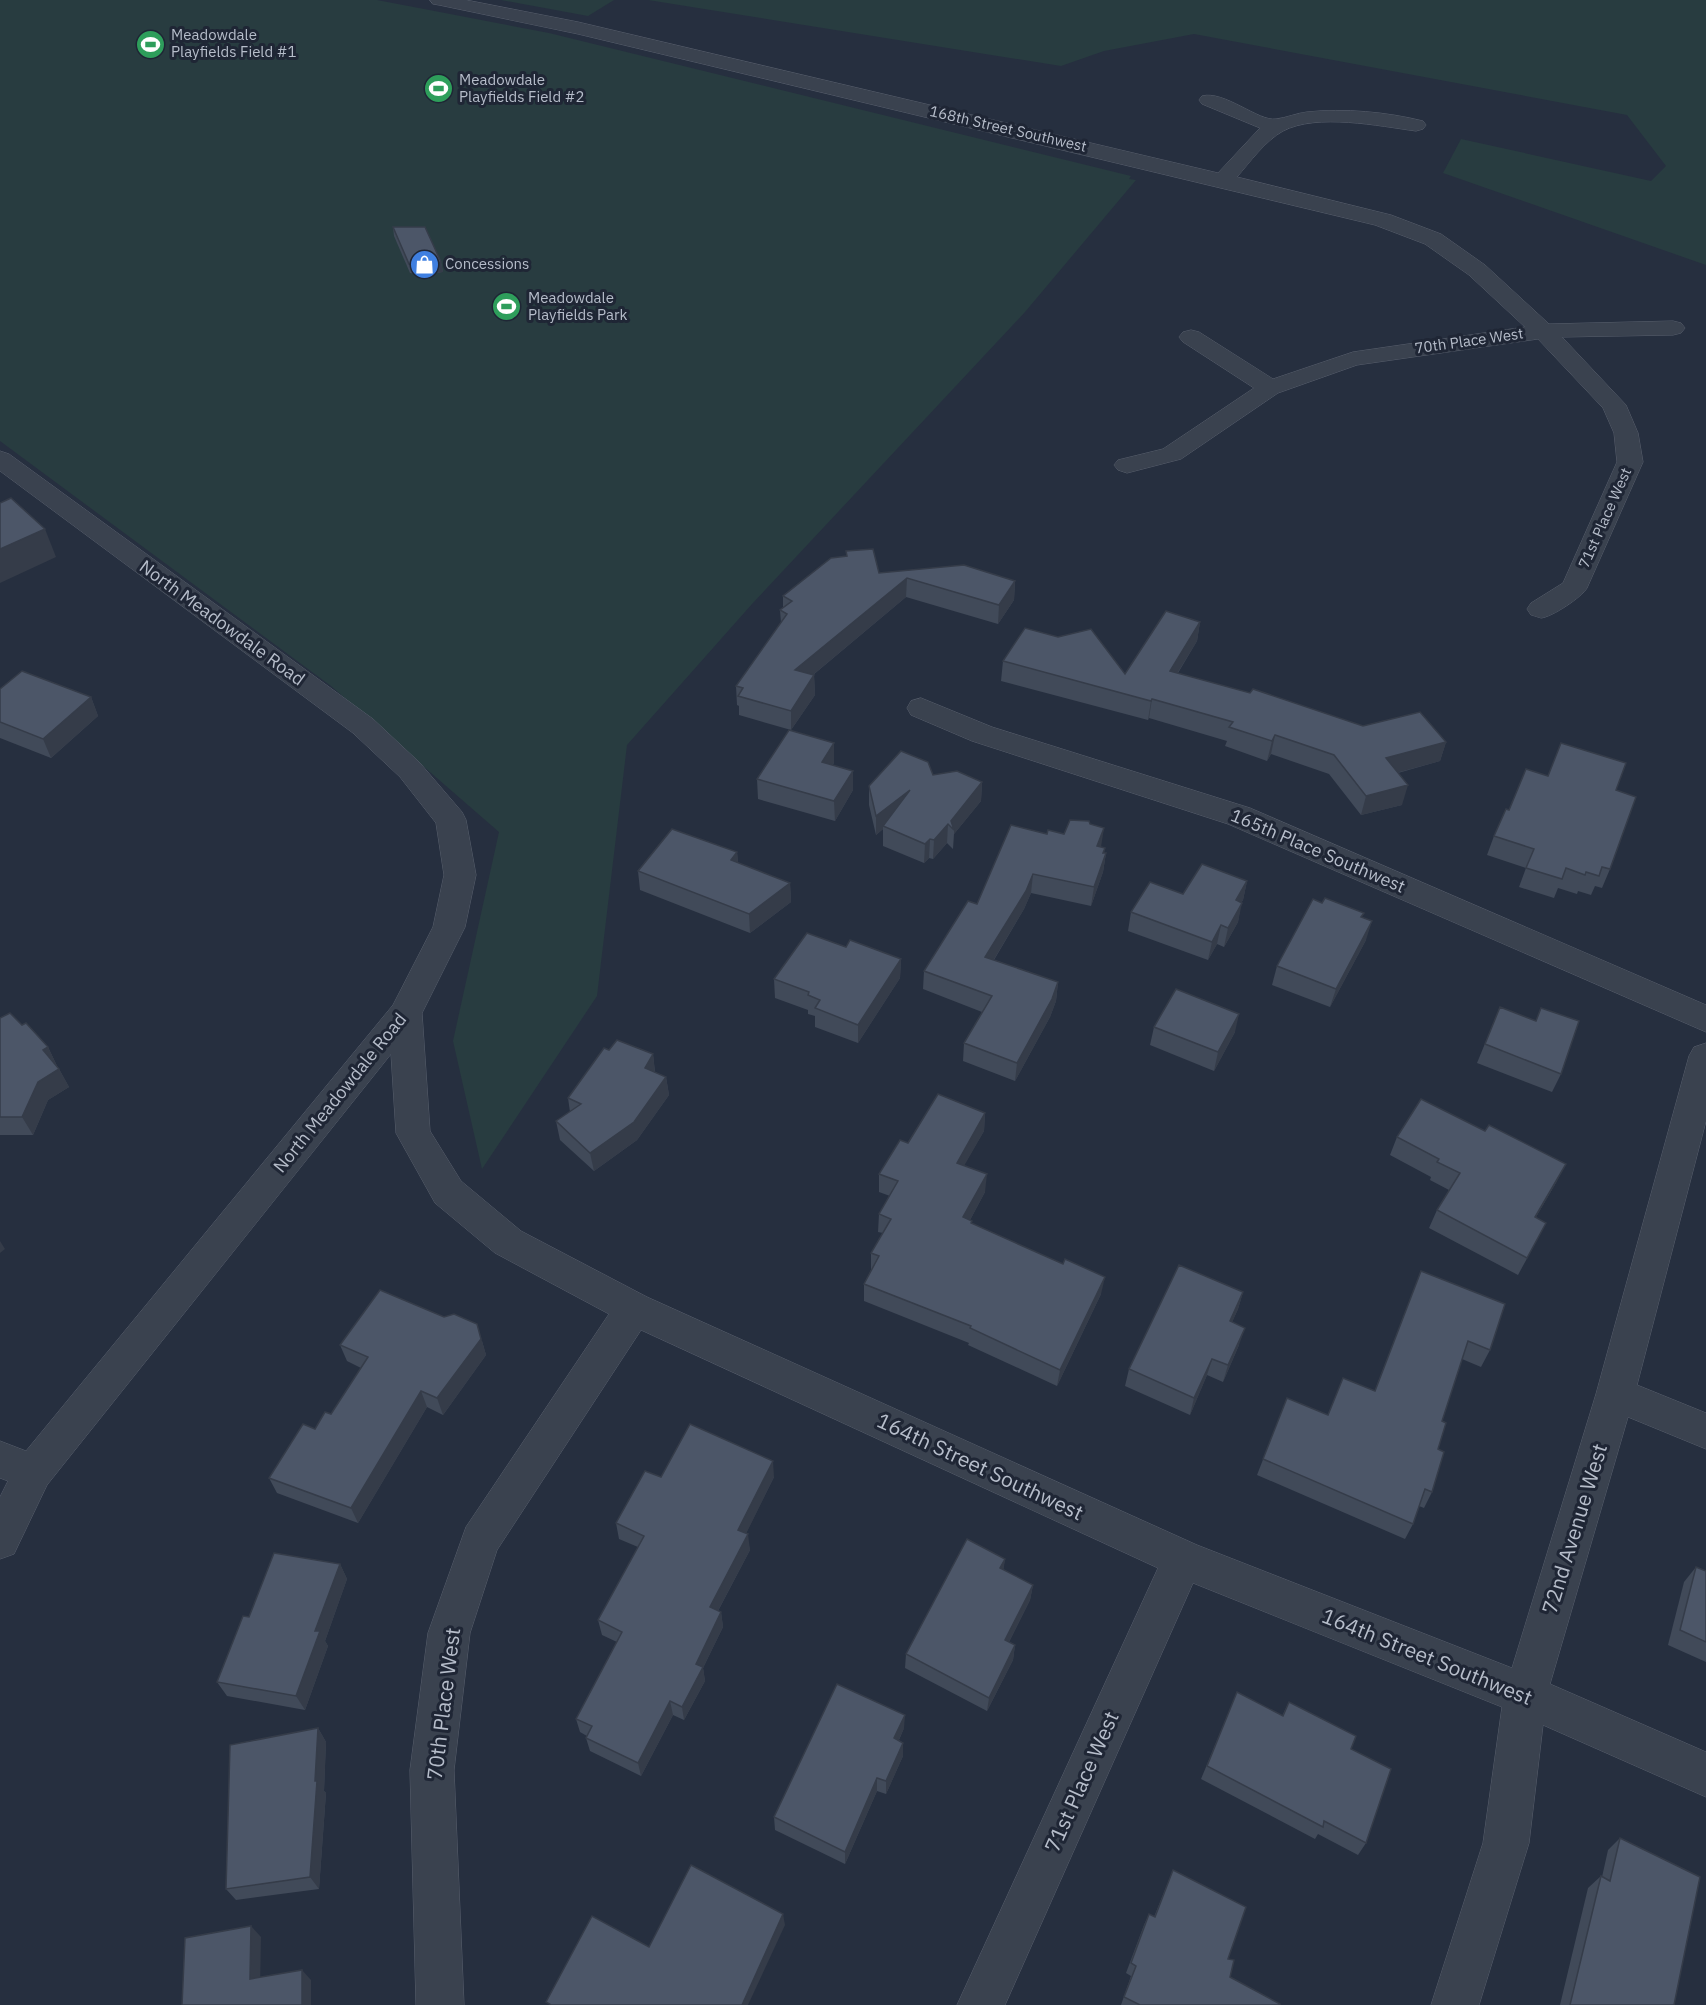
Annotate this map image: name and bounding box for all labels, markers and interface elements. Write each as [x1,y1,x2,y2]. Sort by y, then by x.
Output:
place label: Meadowdale Playfields Field #1 [171,25,296,61]
sports icon: Meadowdale Playfields Field #1 [134,28,166,60]
place label: Meadowdale Playfields Field #2 [459,70,584,106]
sports icon: Meadowdale Playfields Field #2 [422,73,454,105]
street label: 168th Street Southwest [928,101,1088,156]
shop icon: Concessions [408,248,440,280]
place label: Concessions [445,254,529,273]
place label: Meadowdale Playfields Park [528,288,627,324]
sports icon: Meadowdale Playfields Park [491,291,523,323]
street label: 70th Place West [1413,323,1525,358]
street label: 71st Place West [1574,464,1635,571]
street label: North Meadowdale Road [135,555,310,690]
street label: 165th Place Southwest [1227,803,1409,898]
street label: North Meadowdale Road [268,1008,411,1177]
street label: 164th Street Southwest [873,1406,1088,1526]
street label: 72nd Avenue West [1535,1440,1613,1617]
street label: 164th Street Southwest [1318,1601,1537,1711]
street label: 70th Place West [420,1626,466,1782]
street label: 71st Place West [1037,1707,1125,1857]

